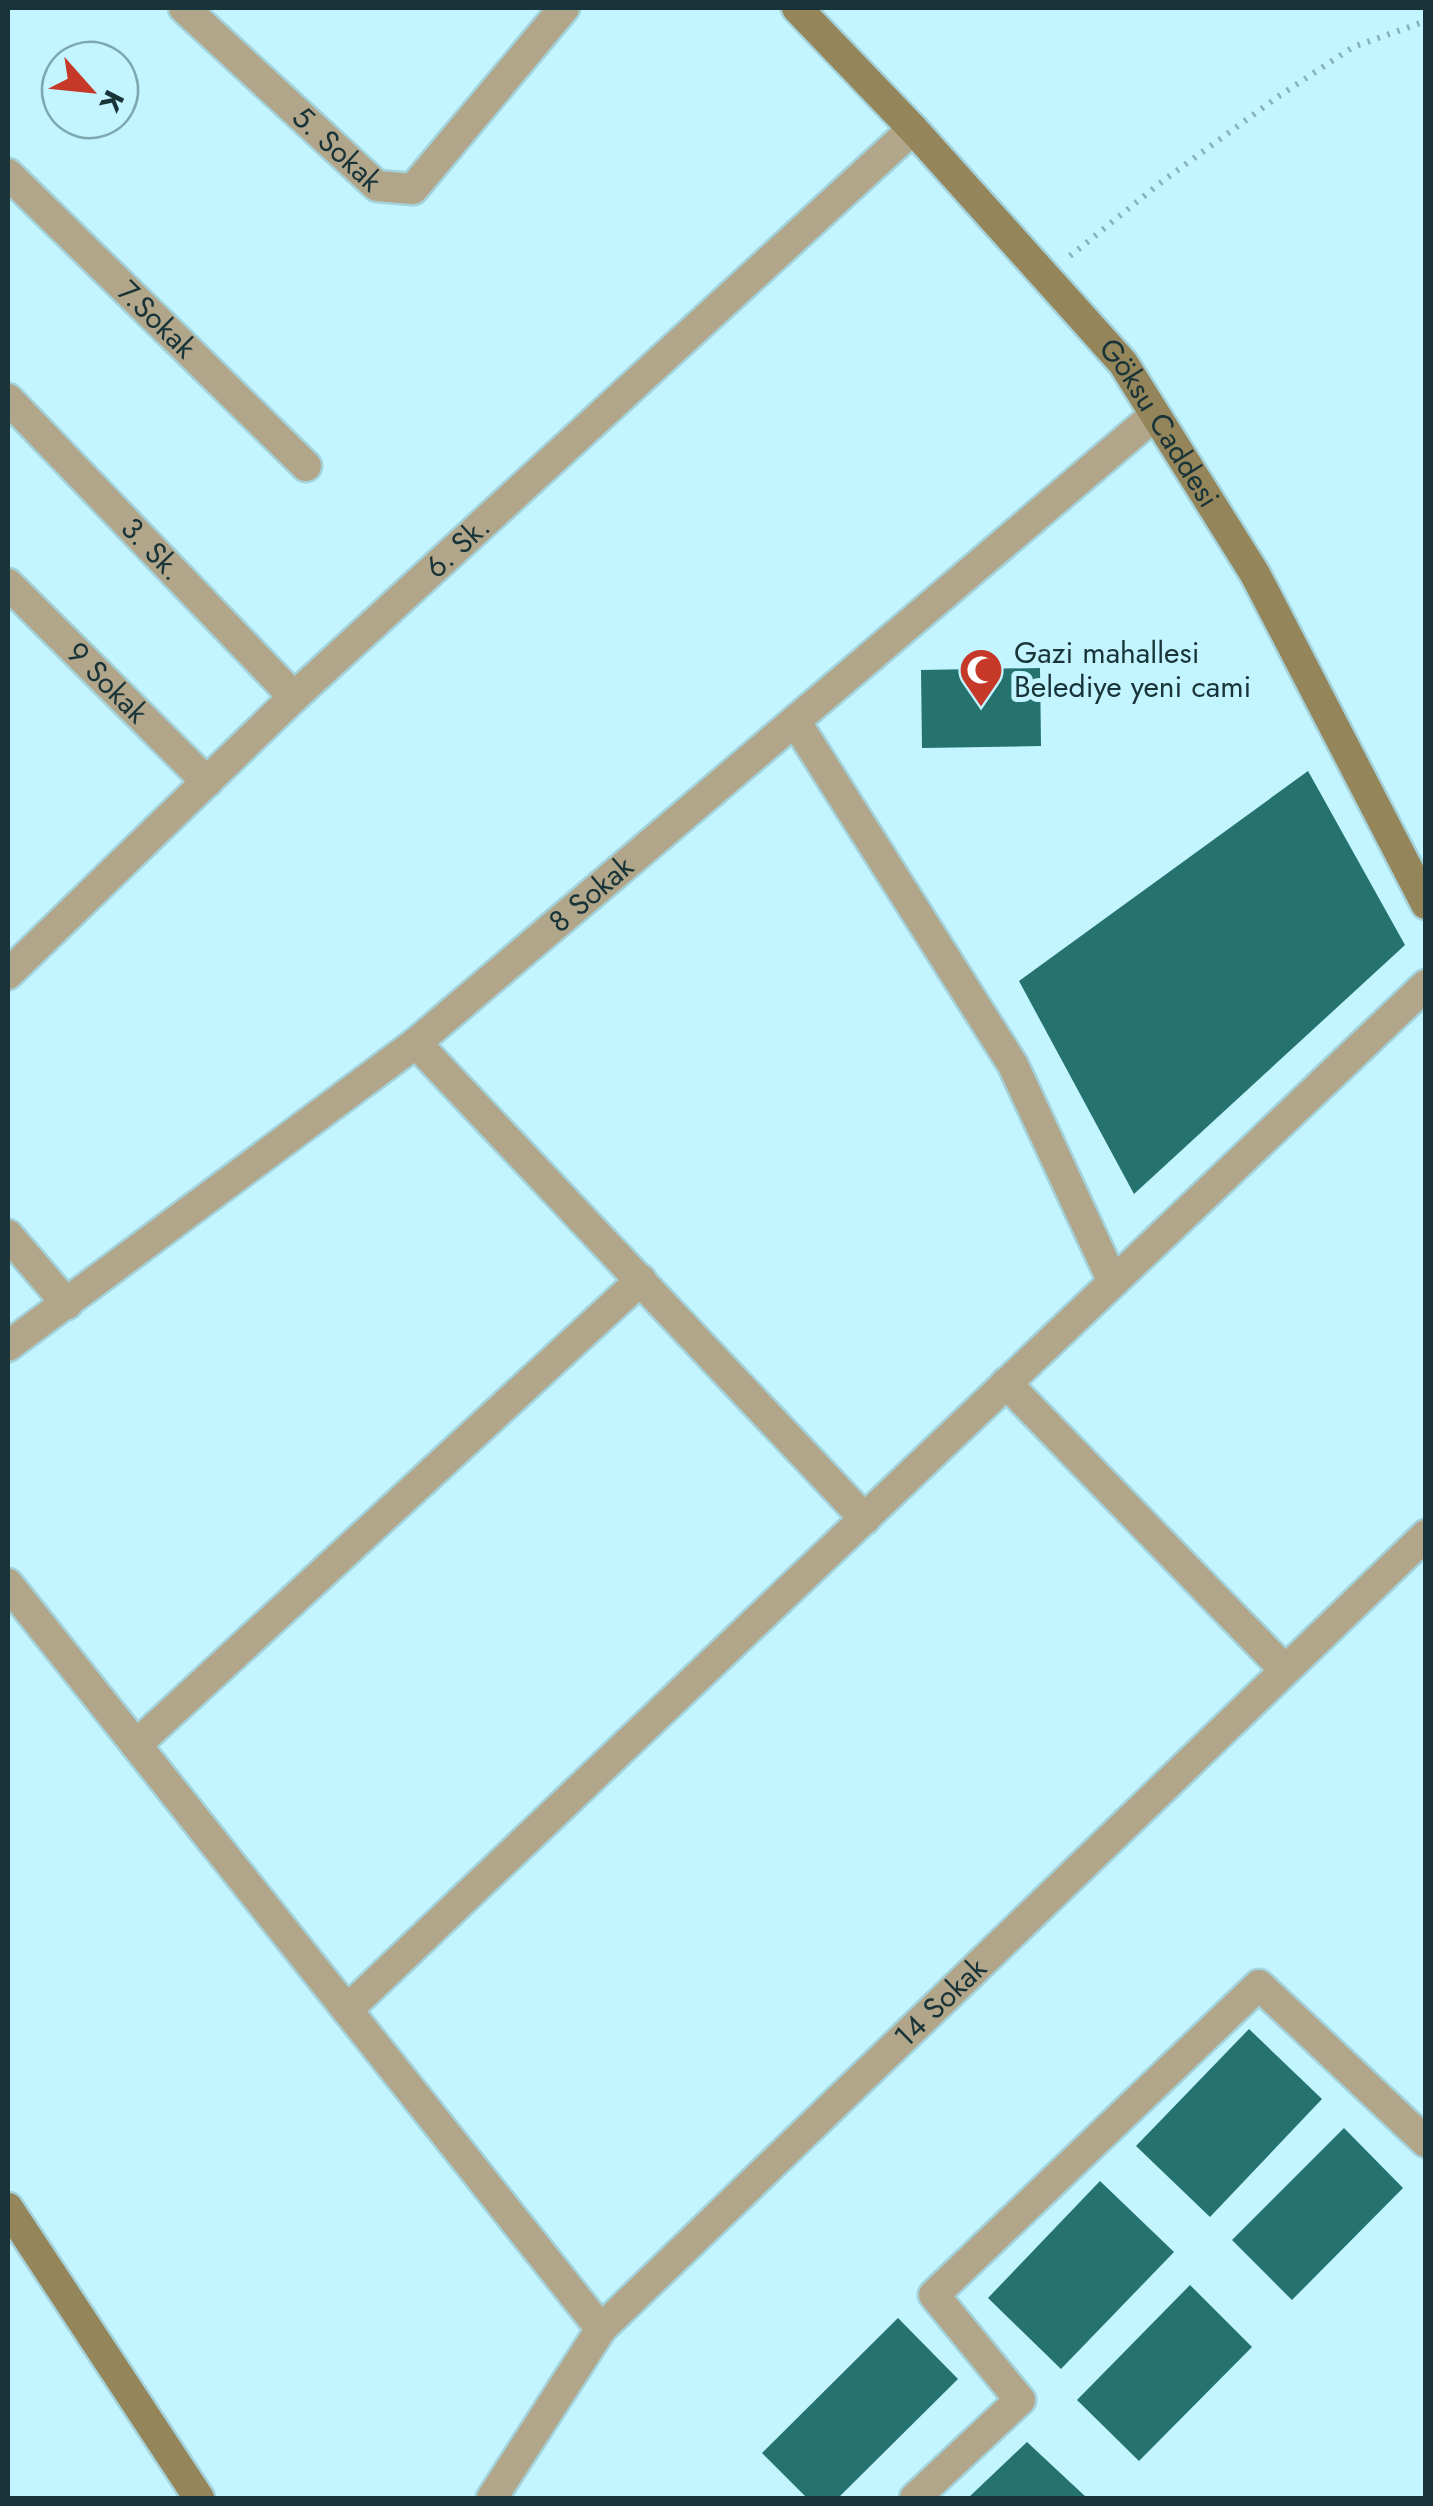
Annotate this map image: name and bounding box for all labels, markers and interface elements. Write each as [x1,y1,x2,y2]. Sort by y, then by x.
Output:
north arrow [40,40,140,140]
text: K [89,83,135,120]
street label: 5. Sokak [283,96,392,202]
street label: 7.Sokak [108,270,207,369]
street label: Göksu Caddesi [1089,328,1230,516]
street label: 6. Sk. [415,505,499,588]
street label: 3. Sk. [111,507,193,590]
place label: Gazi mahallesi Belediye yeni cami [1014,631,1251,708]
street label: 9 Sokak [57,632,159,733]
mosque icon: Gazi mahallesi Belediye yeni cami [958,647,1004,708]
street label: 8 Sokak [539,845,643,942]
street label: 14 Sokak [884,1947,996,2057]

